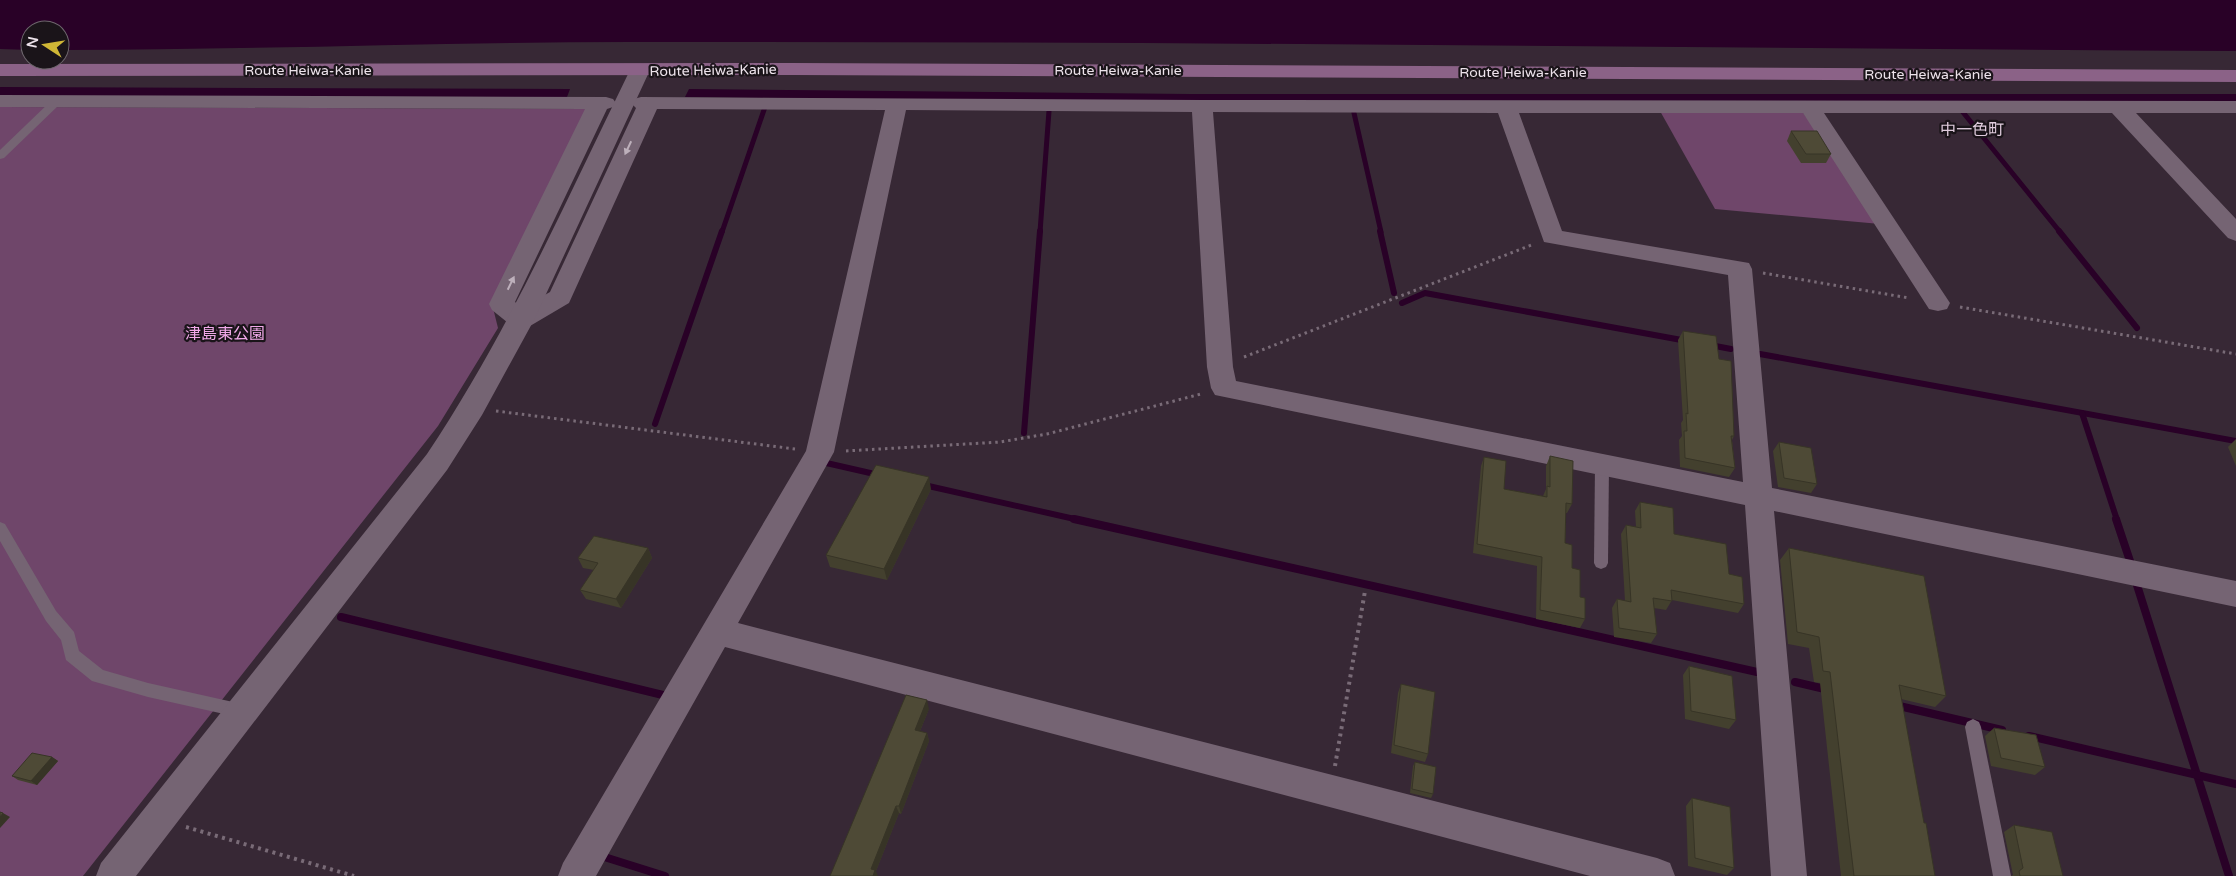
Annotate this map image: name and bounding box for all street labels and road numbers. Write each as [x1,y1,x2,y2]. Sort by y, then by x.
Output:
street label: Route Heiwa-Kanie [649,61,777,80]
street label: Route Heiwa-Kanie [244,62,372,79]
street label: Route Heiwa-Kanie [1054,62,1182,79]
street label: Route Heiwa-Kanie [1459,64,1587,81]
street label: Route Heiwa-Kanie [1864,66,1992,83]

